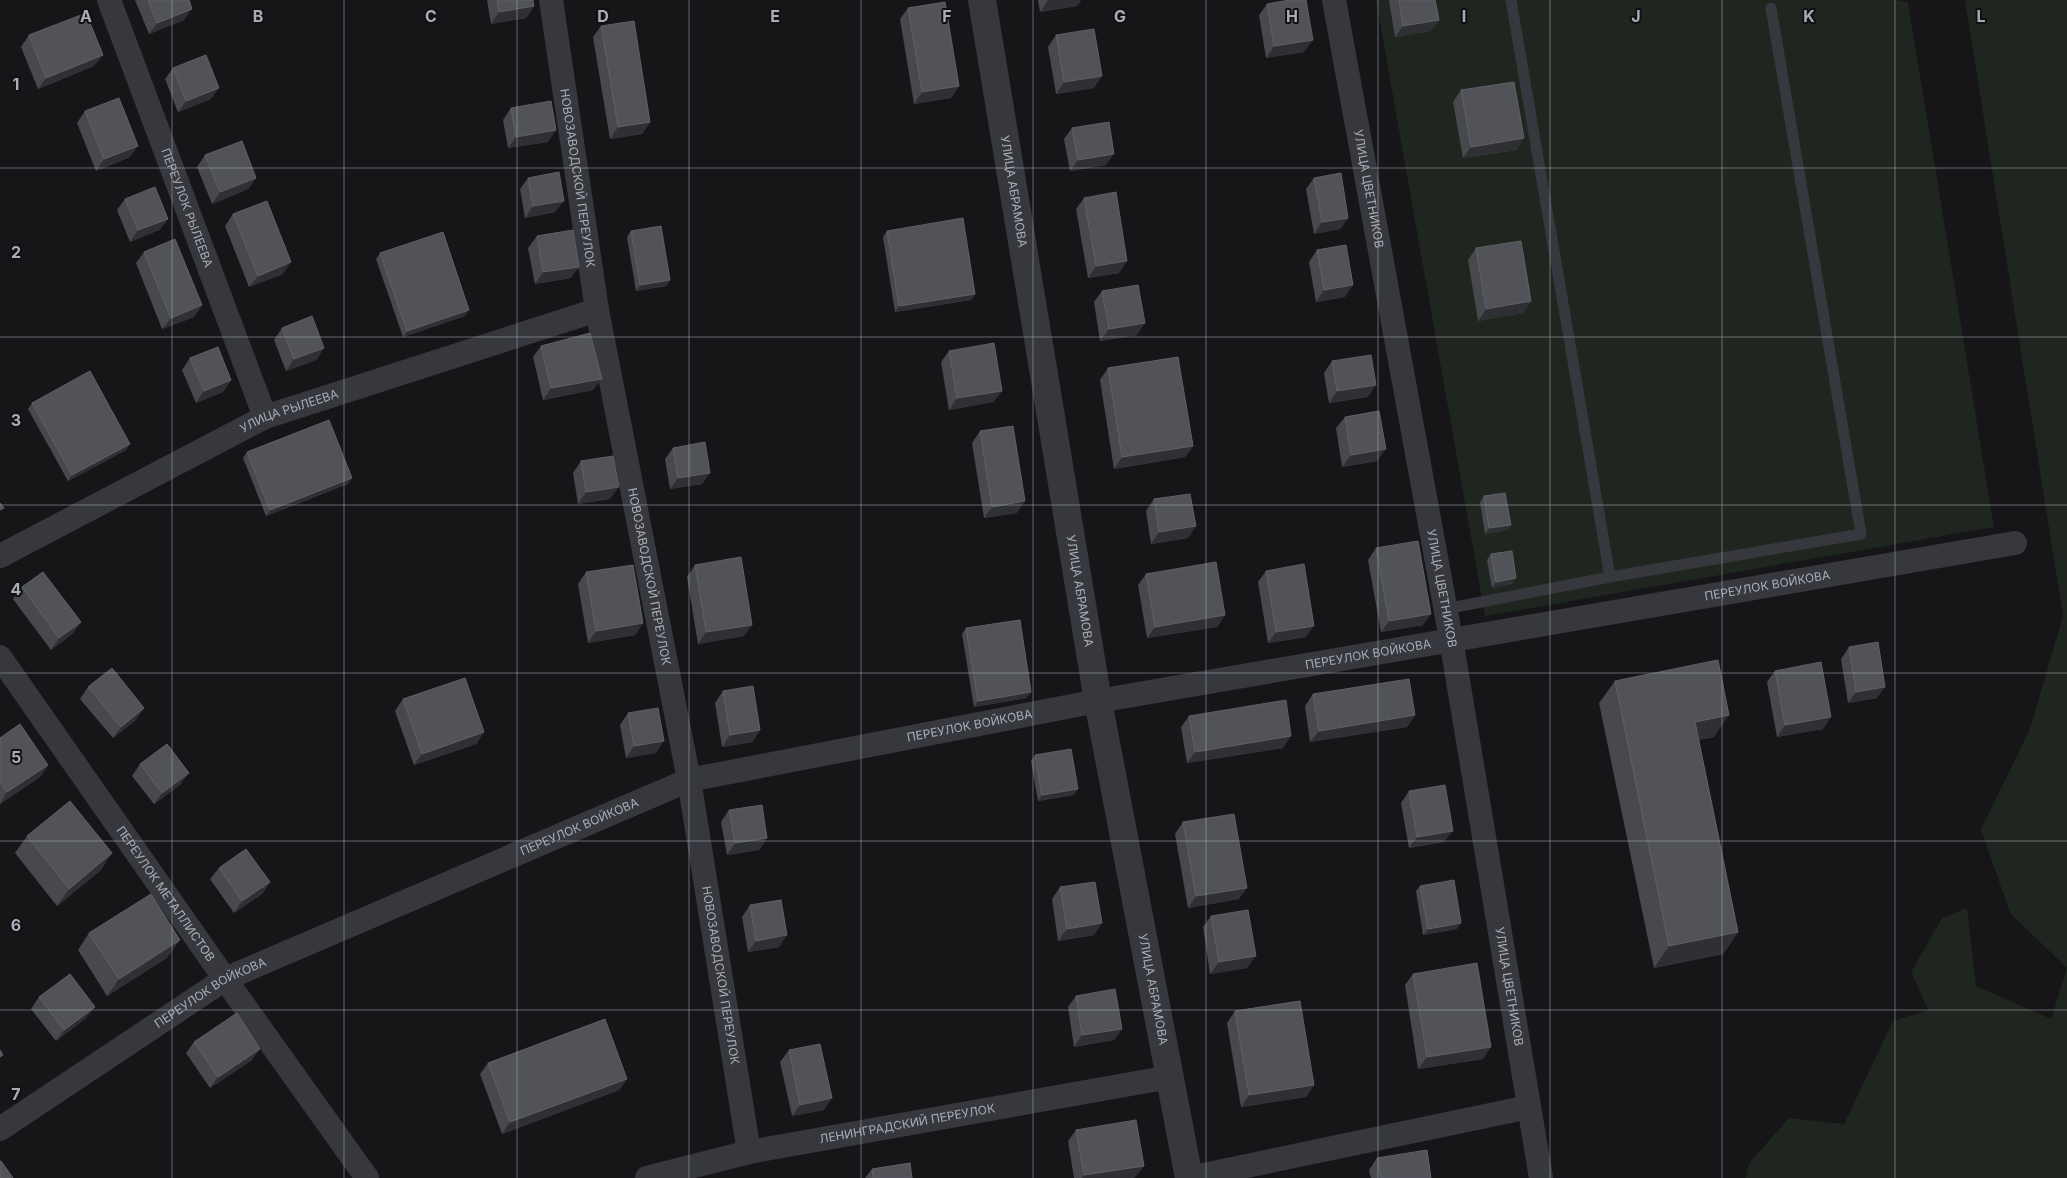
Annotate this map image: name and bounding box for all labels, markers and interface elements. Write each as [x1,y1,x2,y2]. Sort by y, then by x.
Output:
text: A [80,6,92,26]
text: B [253,6,263,26]
text: C [425,6,437,26]
text: D [597,6,609,26]
text: E [770,6,780,26]
text: F [942,6,952,26]
text: G [1114,6,1126,26]
text: H [1286,6,1298,26]
text: I [1462,6,1466,26]
text: J [1631,6,1641,26]
text: K [1803,6,1815,26]
text: L [1976,6,1986,26]
text: 1 [13,74,19,94]
street label: НОВОЗАВОДСКОЙ ПЕРЕУЛОК [557,88,599,268]
street label: УЛИЦА ЦВЕТНИКОВ [1351,128,1387,249]
street label: УЛИЦА АБРАМОВА [998,134,1031,248]
street label: ПЕРЕУЛОК РЫЛЕЕВА [158,146,216,269]
text: 2 [11,242,21,262]
street label: УЛИЦА РЫЛЕЕВА [237,386,340,436]
text: 3 [11,410,21,430]
street label: НОВОЗАВОДСКОЙ ПЕРЕУЛОК [625,486,674,667]
street label: УЛИЦА ЦВЕТНИКОВ [1424,528,1460,649]
street label: УЛИЦА АБРАМОВА [1064,534,1097,648]
street label: ПЕРЕУЛОК ВОЙКОВА [1703,567,1831,603]
text: 4 [11,579,22,599]
street label: ПЕРЕУЛОК ВОЙКОВА [1304,636,1432,672]
street label: ПЕРЕУЛОК ВОЙКОВА [906,706,1033,745]
text: 5 [11,747,21,767]
street label: ПЕРЕУЛОК ВОЙКОВА [518,795,641,859]
street label: ПЕРЕУЛОК МЕТАЛЛИСТОВ [114,823,218,964]
street label: НОВОЗАВОДСКОЙ ПЕРЕУЛОК [699,885,743,1065]
text: 6 [11,915,21,935]
street label: УЛИЦА ЦВЕТНИКОВ [1492,926,1527,1047]
street label: УЛИЦА АБРАМОВА [1136,932,1171,1046]
street label: ПЕРЕУЛОК ВОЙКОВА [151,954,268,1031]
text: 7 [11,1084,21,1104]
street label: ЛЕНИНГРАДСКИЙ ПЕРЕУЛОК [818,1100,996,1146]

